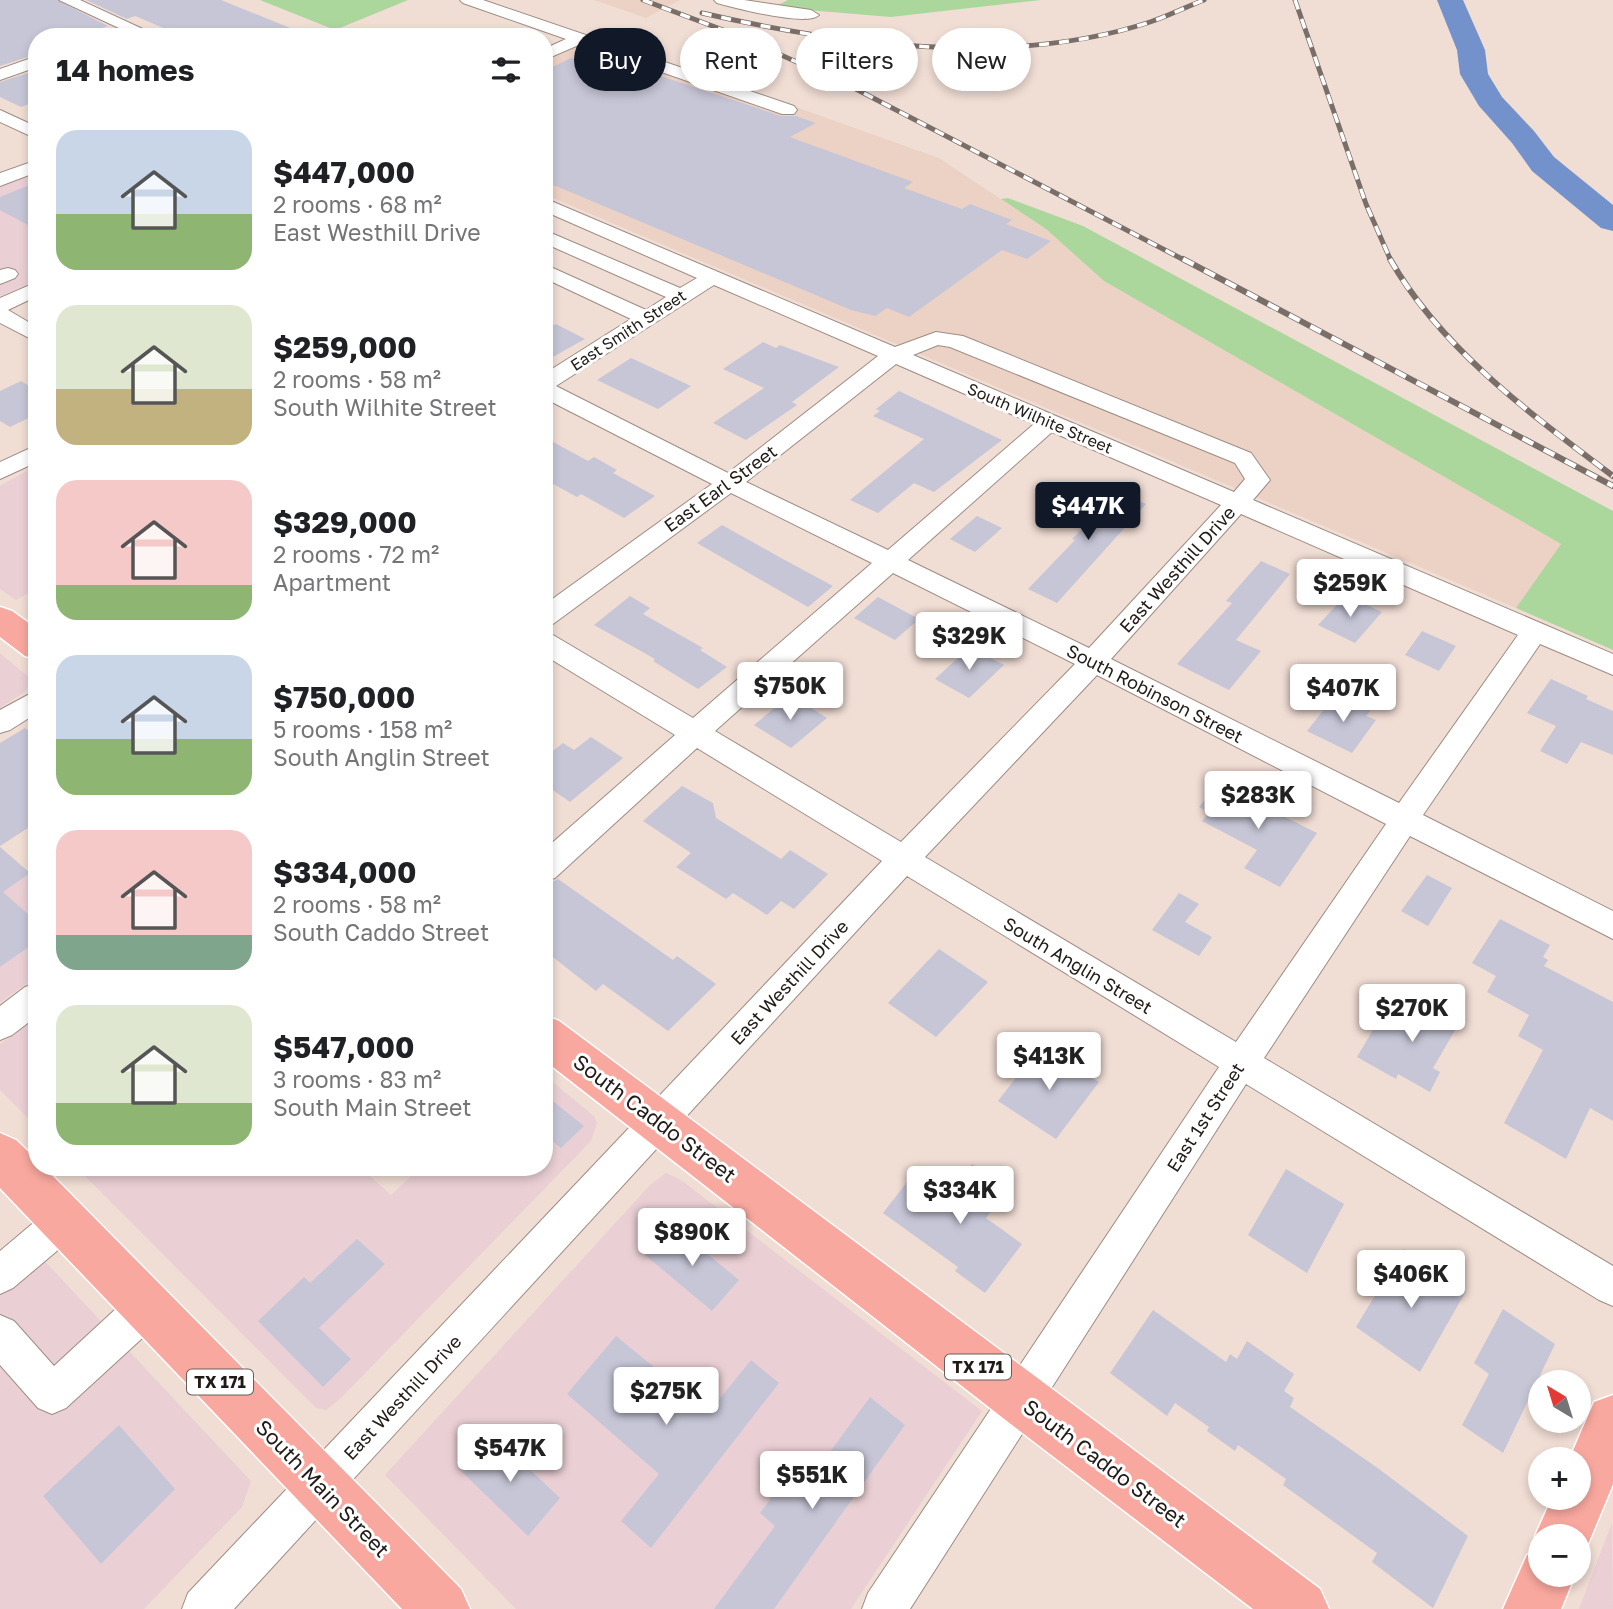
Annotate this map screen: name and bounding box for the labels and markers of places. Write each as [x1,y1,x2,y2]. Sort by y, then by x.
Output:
pin: $447K [1039,482,1137,542]
pin: $259K [1301,560,1399,619]
pin: $329K [920,612,1018,672]
pin: $750K [741,662,839,722]
pin: $407K [1294,664,1392,724]
pin: $283K [1209,772,1307,831]
pin: $270K [1363,984,1461,1044]
pin: $413K [1000,1032,1098,1092]
pin: $334K [911,1166,1009,1226]
pin: $890K [643,1208,741,1268]
pin: $406K [1362,1250,1460,1310]
pin: $275K [617,1368,715,1427]
pin: $547K [461,1424,559,1484]
pin: $551K [763,1452,861,1511]

